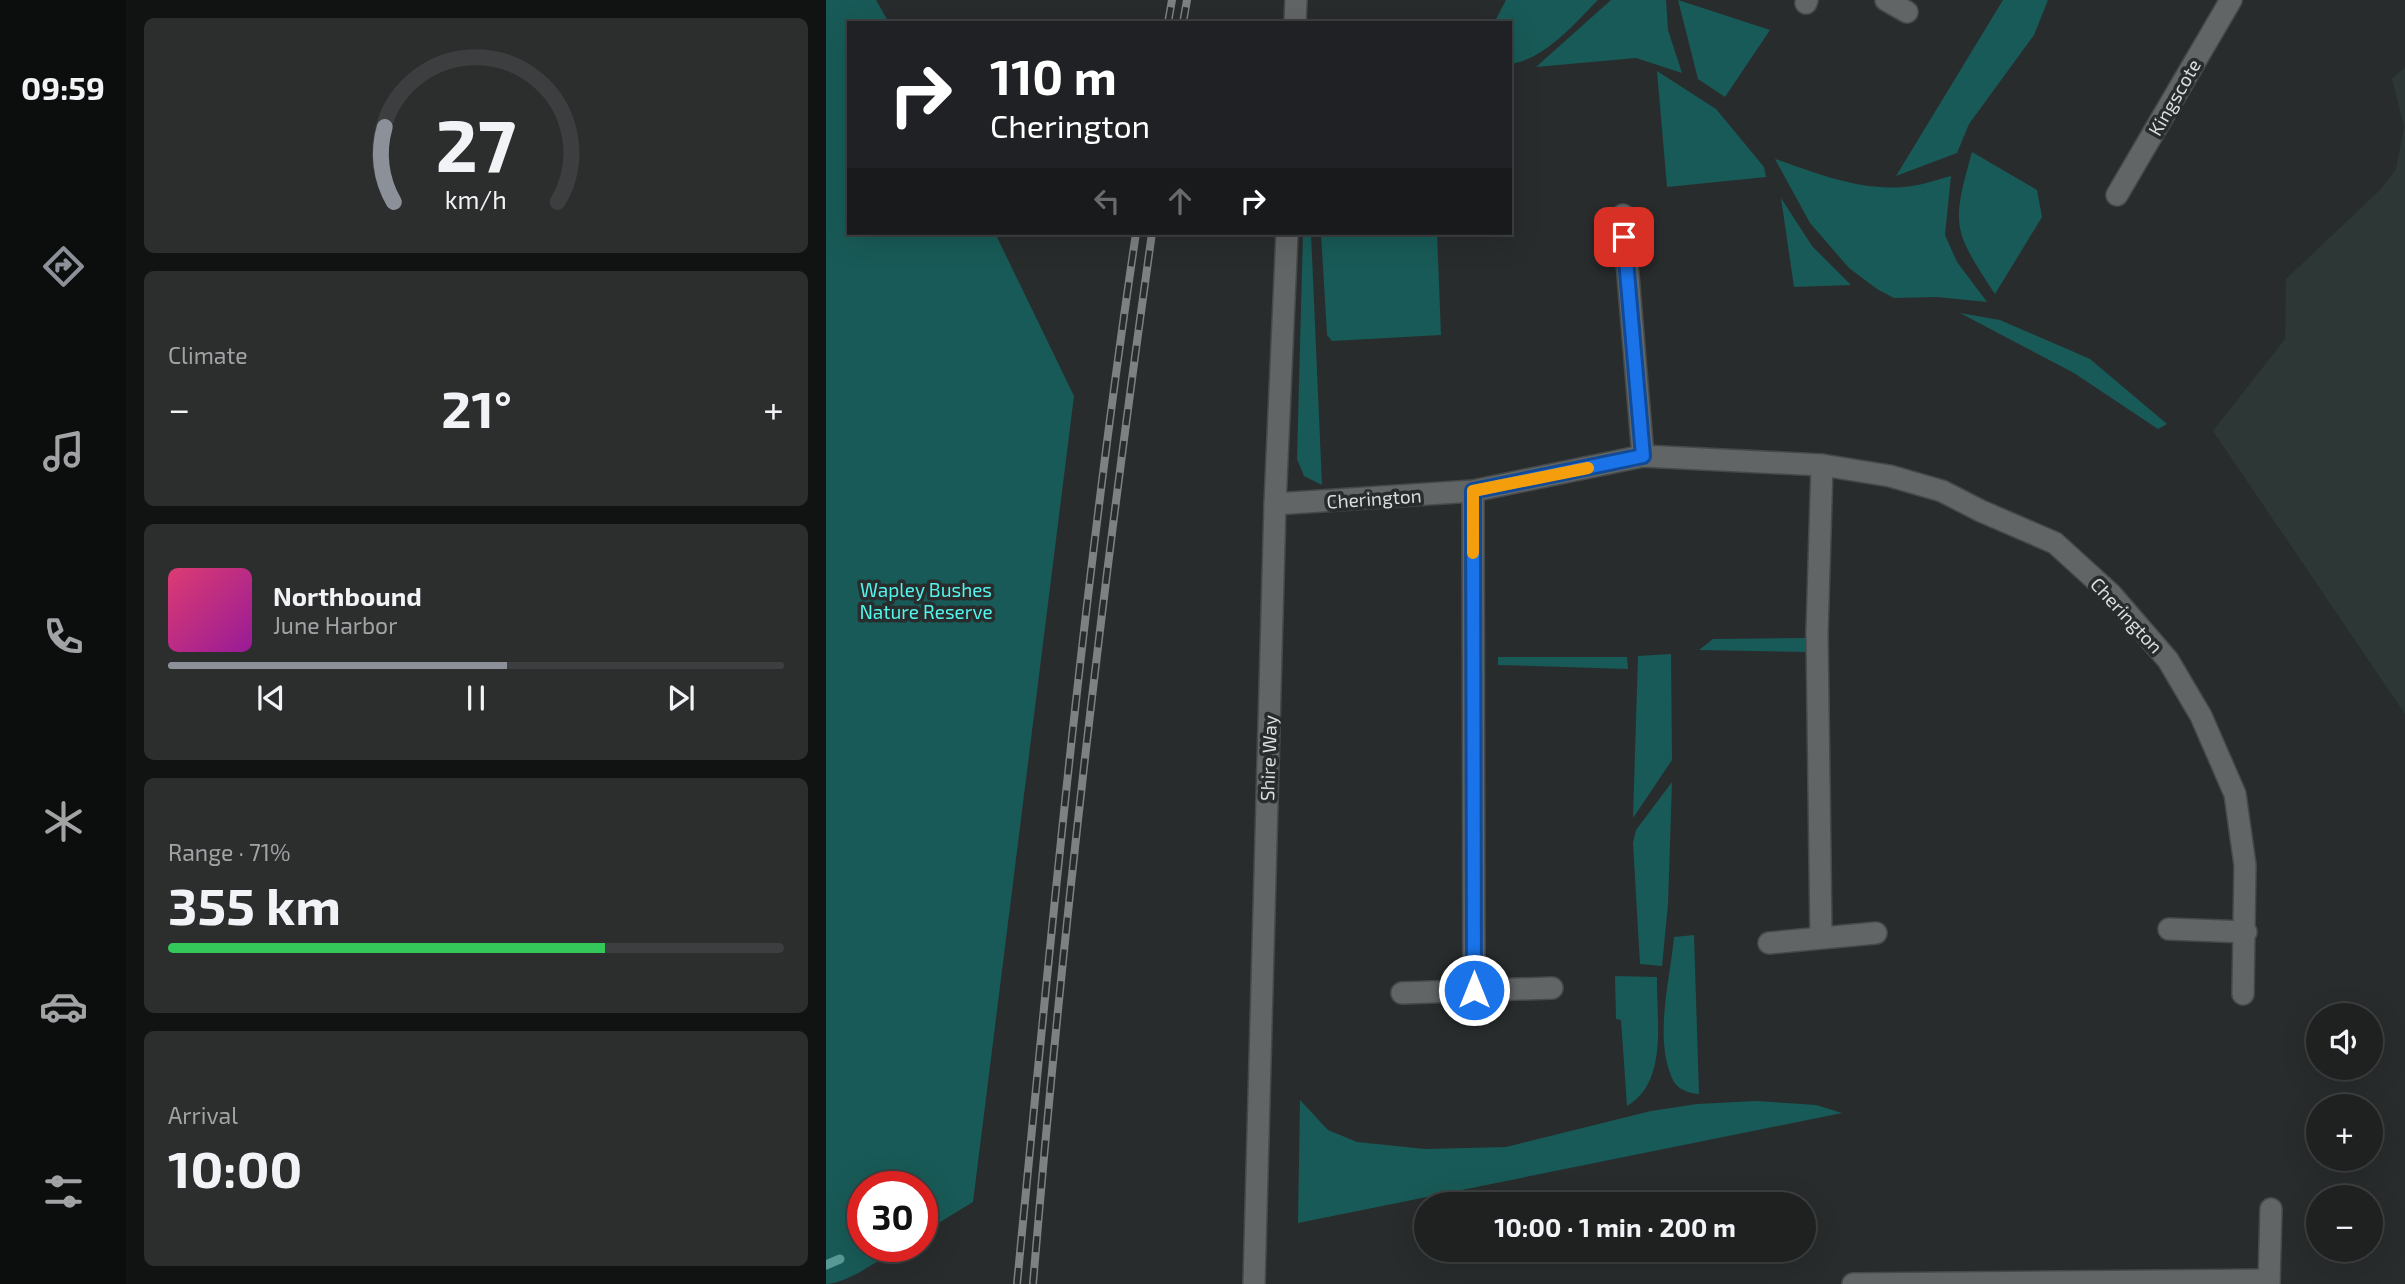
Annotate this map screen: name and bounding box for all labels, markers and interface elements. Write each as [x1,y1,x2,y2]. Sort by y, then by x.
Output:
text: 110 m [990,46,1117,105]
icon: right [875,49,966,140]
street label: Kingscote [2143,55,2205,139]
text: 09:59 [21,68,105,106]
text: 27 [436,99,516,187]
text: Cherington [990,106,1150,144]
icon: left [1088,182,1126,220]
icon: ahead [1161,182,1199,220]
icon: right [1234,182,1272,220]
text: km/h [445,183,507,213]
pin [1594,207,1654,267]
icon: arrive [1605,218,1643,256]
icon: directions [39,242,88,291]
text: Climate [168,341,248,369]
text: 21° [441,376,512,438]
text: − [168,385,190,431]
text: + [763,385,784,431]
icon: music [39,427,88,476]
street label: Cherington [1326,483,1422,513]
street label: Cherington [2086,572,2168,658]
park label: Wapley Bushes Nature Reserve [859,578,993,623]
text: Northbound [273,580,422,611]
text: June Harbor [273,611,397,639]
icon: phone [39,612,88,661]
icon: previous [252,679,290,717]
icon: pause [457,679,495,717]
icon: next [662,679,700,717]
street label: Shire Way [1255,714,1281,802]
icon: climate [39,797,88,846]
text: Range · 71% [168,838,290,866]
text: 355 km [168,873,341,935]
position arrow [1437,953,1511,1027]
icon: car [39,982,88,1031]
map controls [2306,1003,2383,1262]
button: sound [2306,1003,2383,1080]
button: + [2306,1094,2383,1171]
text: Arrival [168,1101,238,1129]
text: 10:00 [168,1136,302,1198]
icon: filters [39,1167,88,1216]
speed limit sign: 30 [847,1171,938,1262]
button: − [2306,1185,2383,1262]
text: 10:00 · 1 min · 200 m [1494,1211,1736,1242]

